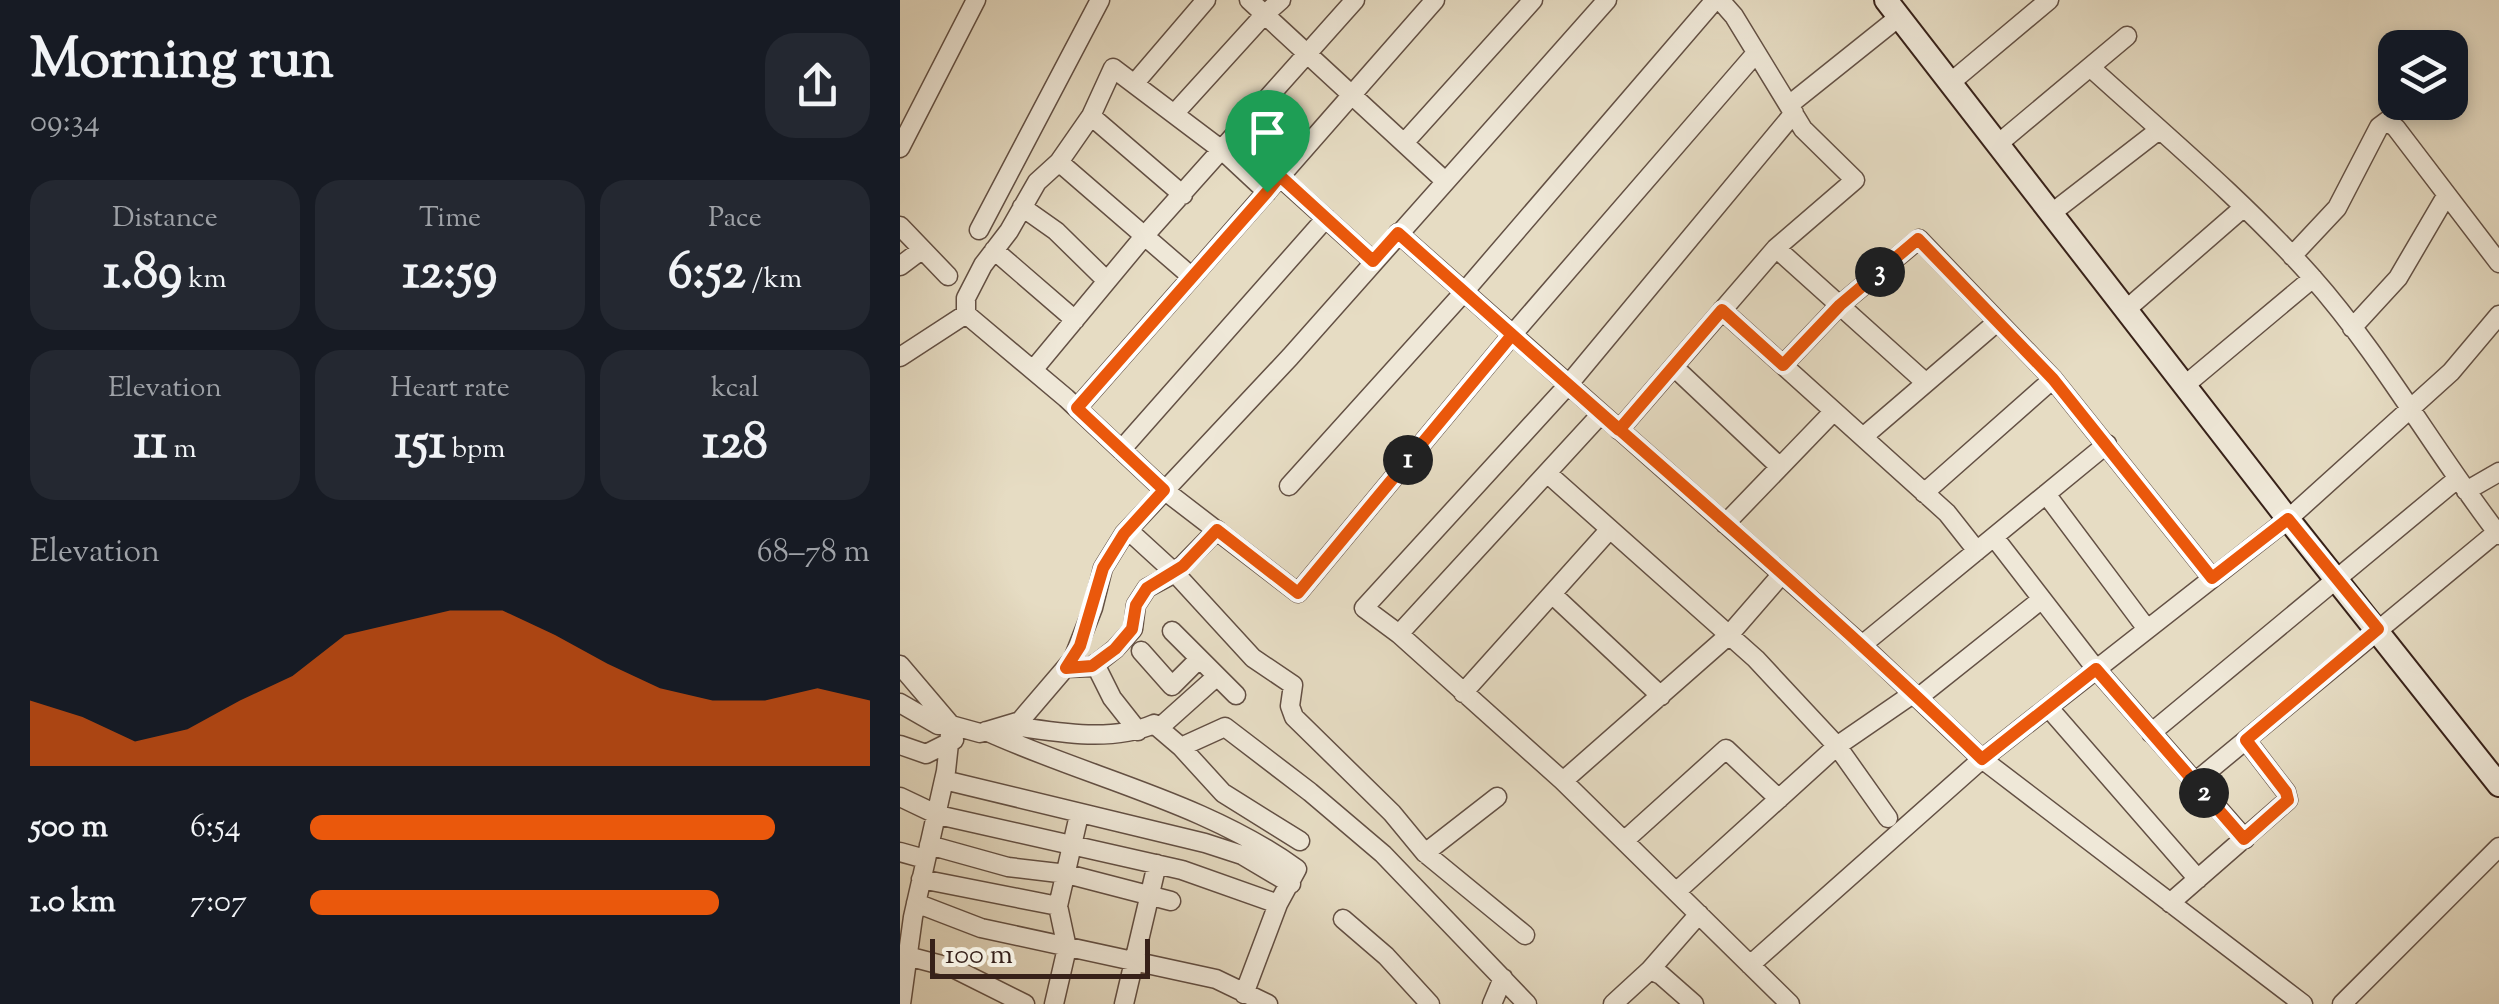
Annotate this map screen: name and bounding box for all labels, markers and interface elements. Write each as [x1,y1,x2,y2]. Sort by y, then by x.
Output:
text: Morning run [30,23,334,102]
map controls [2378,30,2468,120]
button: layers [2378,30,2468,120]
button: share [765,33,870,138]
pin [1225,90,1310,193]
text: 09:34 [30,100,100,146]
icon: arrive [1240,105,1295,160]
text: Distance [112,199,218,239]
text: Time [419,199,481,239]
text: Pace [708,199,762,239]
text: 1.89 [103,239,182,311]
text: 12:59 [403,239,497,311]
text: 6:52 [668,239,746,311]
pin: 3 [1855,247,1905,297]
text: 3 [1874,252,1886,292]
text: km [182,260,227,300]
text: /km [746,260,802,300]
text: Elevation [108,369,222,409]
text: Heart rate [390,369,510,409]
text: kcal [711,369,759,409]
text: 11 [133,409,167,481]
text: 151 [395,409,446,481]
text: 128 [702,409,768,481]
text: m [167,430,197,470]
text: bpm [446,430,505,470]
pin: 1 [1383,435,1433,485]
text: 1 [1403,440,1413,480]
text: Elevation [30,530,160,576]
text: 68–78 m [757,530,870,576]
pin: 2 [2179,768,2229,818]
text: 2 [2197,773,2211,813]
text: 500 m [30,805,108,851]
text: 6:54 [190,805,241,851]
text: 1.0 km [30,880,116,926]
text: 7:07 [190,880,247,926]
scale bar [930,934,1150,978]
text: 100 m [945,936,1013,976]

